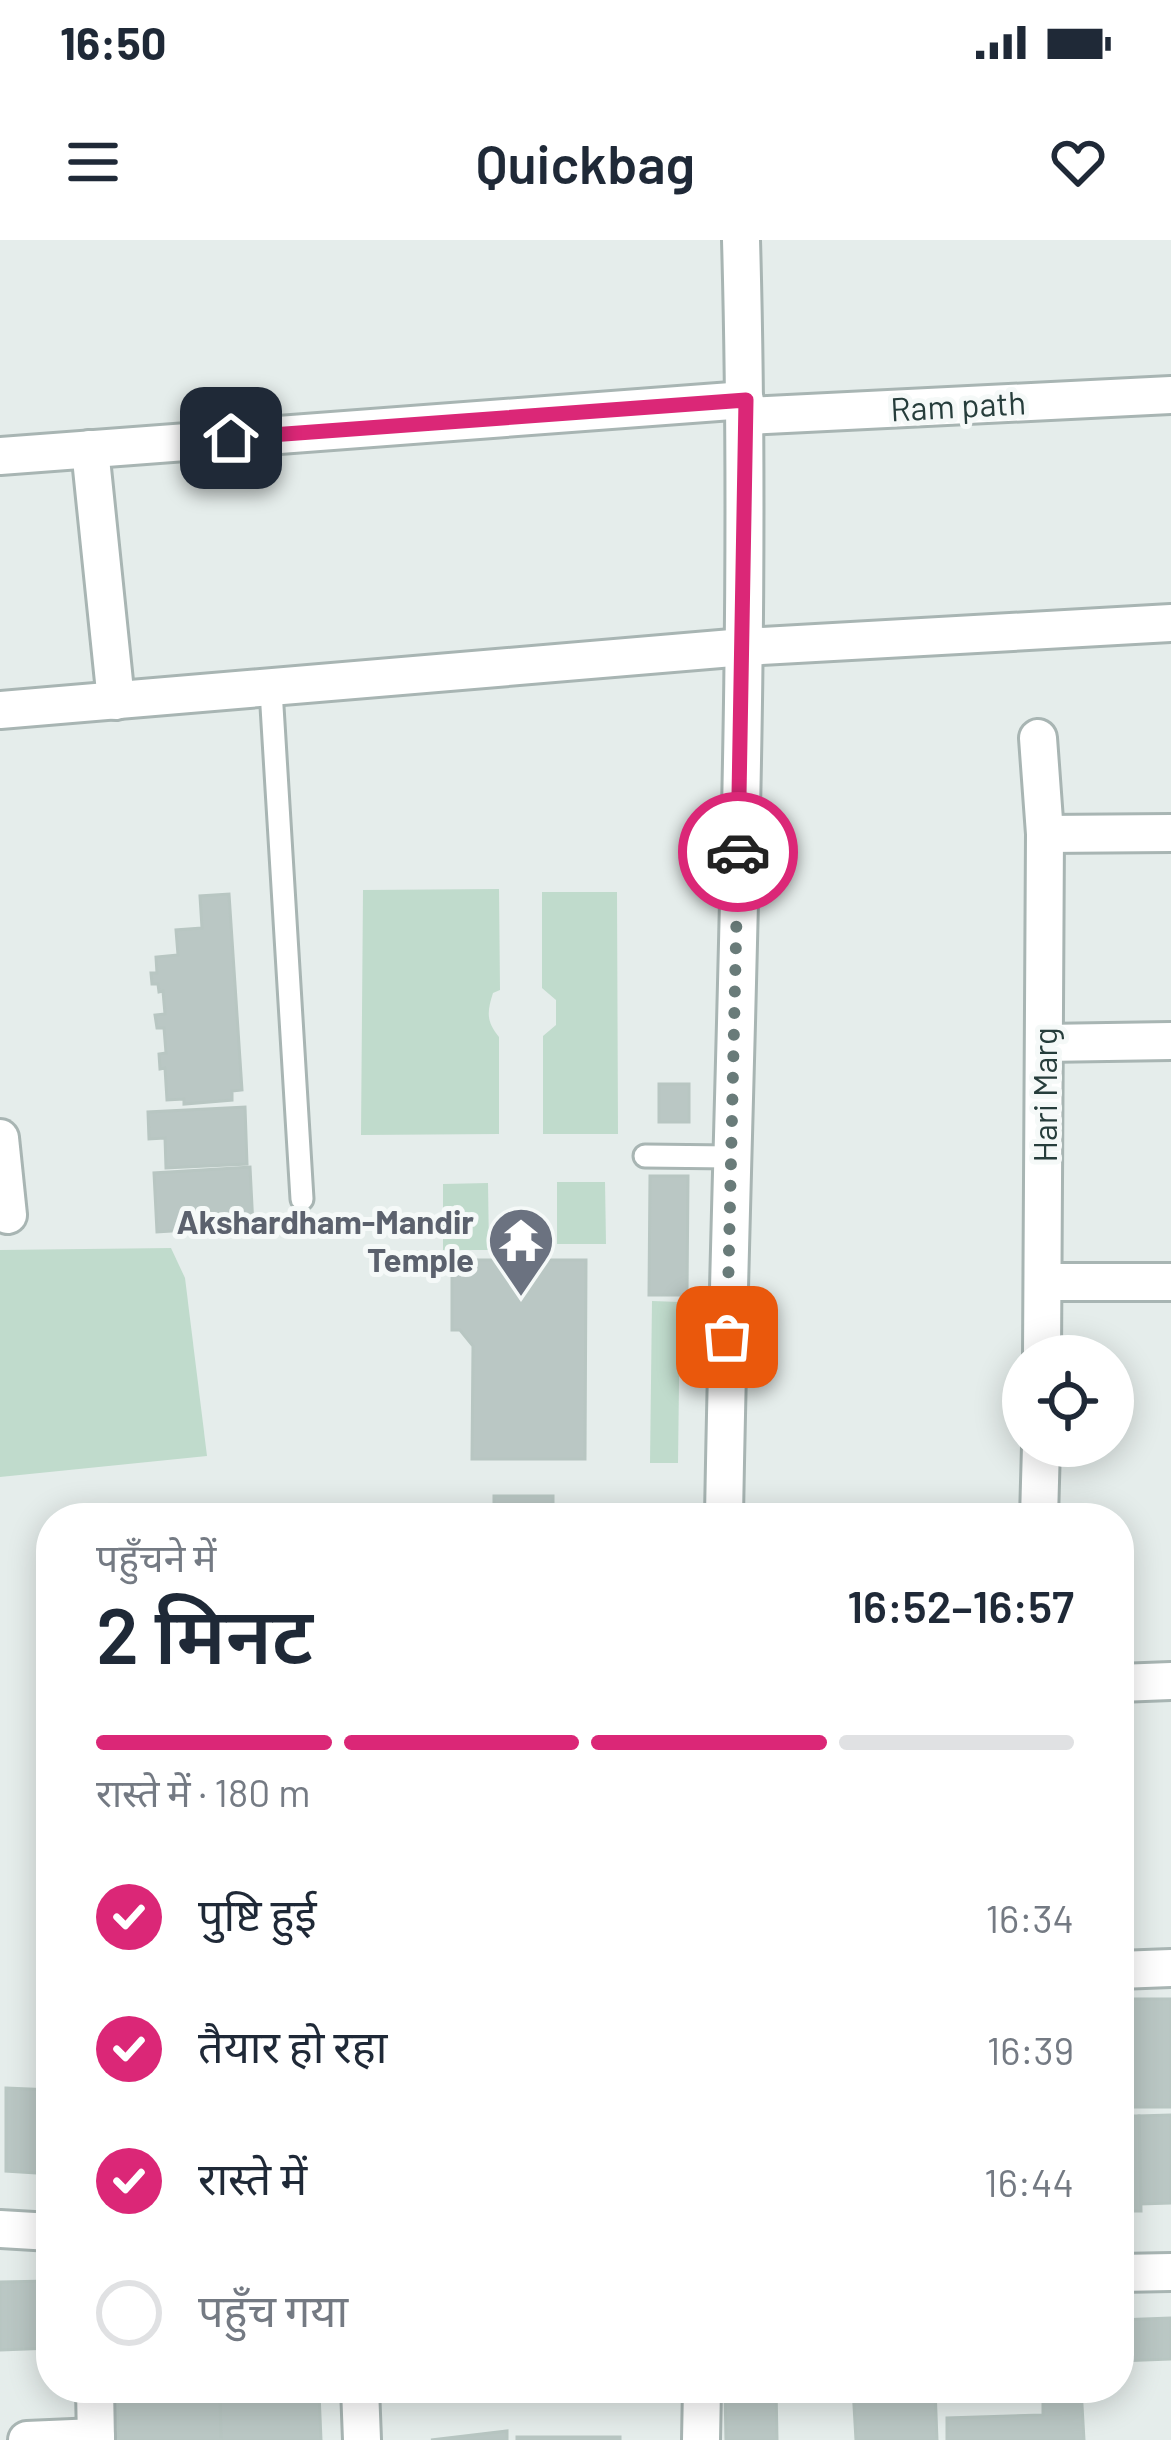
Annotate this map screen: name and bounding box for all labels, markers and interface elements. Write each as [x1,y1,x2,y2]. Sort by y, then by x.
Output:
text: 16:50 [60,15,166,69]
icon: menu [60,129,126,195]
icon: heart [1045,129,1111,195]
text: Quickbag [476,130,695,195]
street label: Ram path [889,381,1027,429]
pin [180,387,282,489]
icon: home [198,405,264,471]
courier [678,792,798,912]
icon: car [705,819,771,885]
street label: Hari Marg [1024,1027,1064,1163]
place label: Akshardham-Mandir Temple [177,1201,474,1279]
temple icon: Akshardham-Mandir Temple [486,1205,556,1299]
pin [676,1286,778,1388]
icon: bag [694,1304,760,1370]
map controls [1002,1335,1134,1467]
button: locate [1002,1335,1134,1467]
text: पहुँचने में [96,1533,216,1580]
text: 16:52–16:57 [847,1578,1074,1632]
text: 2 मिनट [96,1586,313,1680]
text: रास्ते में · 180 m [96,1768,310,1815]
icon: check [96,1884,162,1950]
text: पुष्टि हुई [198,1886,317,1940]
text: 16:34 [985,1894,1074,1941]
icon: check [96,2016,162,2082]
text: तैयार हो रहा [198,2018,387,2072]
text: 16:39 [987,2026,1074,2073]
icon: check [96,2148,162,2214]
text: रास्ते में [198,2150,307,2204]
text: 16:44 [984,2158,1074,2205]
text: पहुँच गया [198,2282,348,2336]

